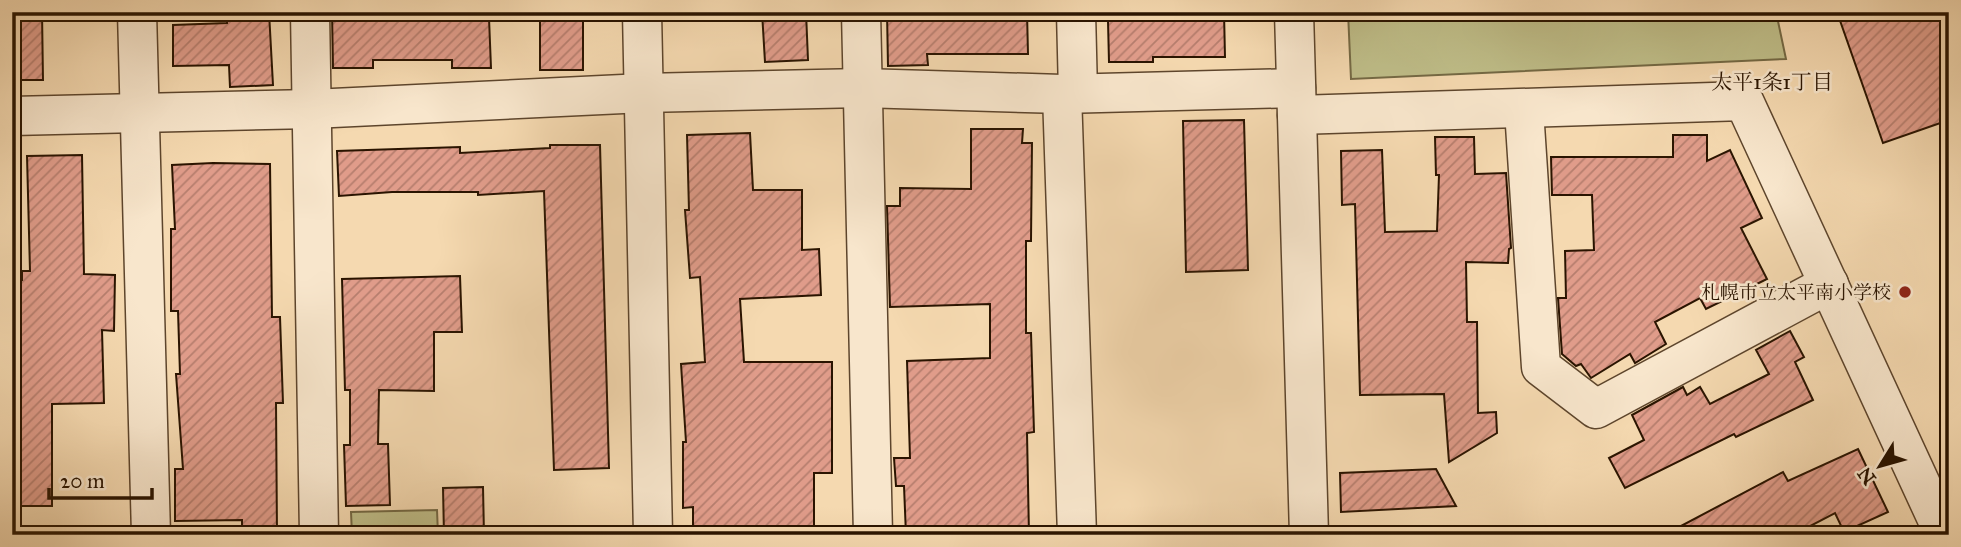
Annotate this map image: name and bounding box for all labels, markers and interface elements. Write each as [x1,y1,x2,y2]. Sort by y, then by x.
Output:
district label: 太平1条1丁目 [1711,69,1833,95]
place label: 札幌市立太平南小学校 [1701,281,1891,304]
marker: 札幌市立太平南小学校 [1897,284,1913,300]
north arrow [1846,432,1916,502]
scale bar [49,456,152,500]
text: N [1853,463,1881,489]
text: 20 m [60,468,105,494]

